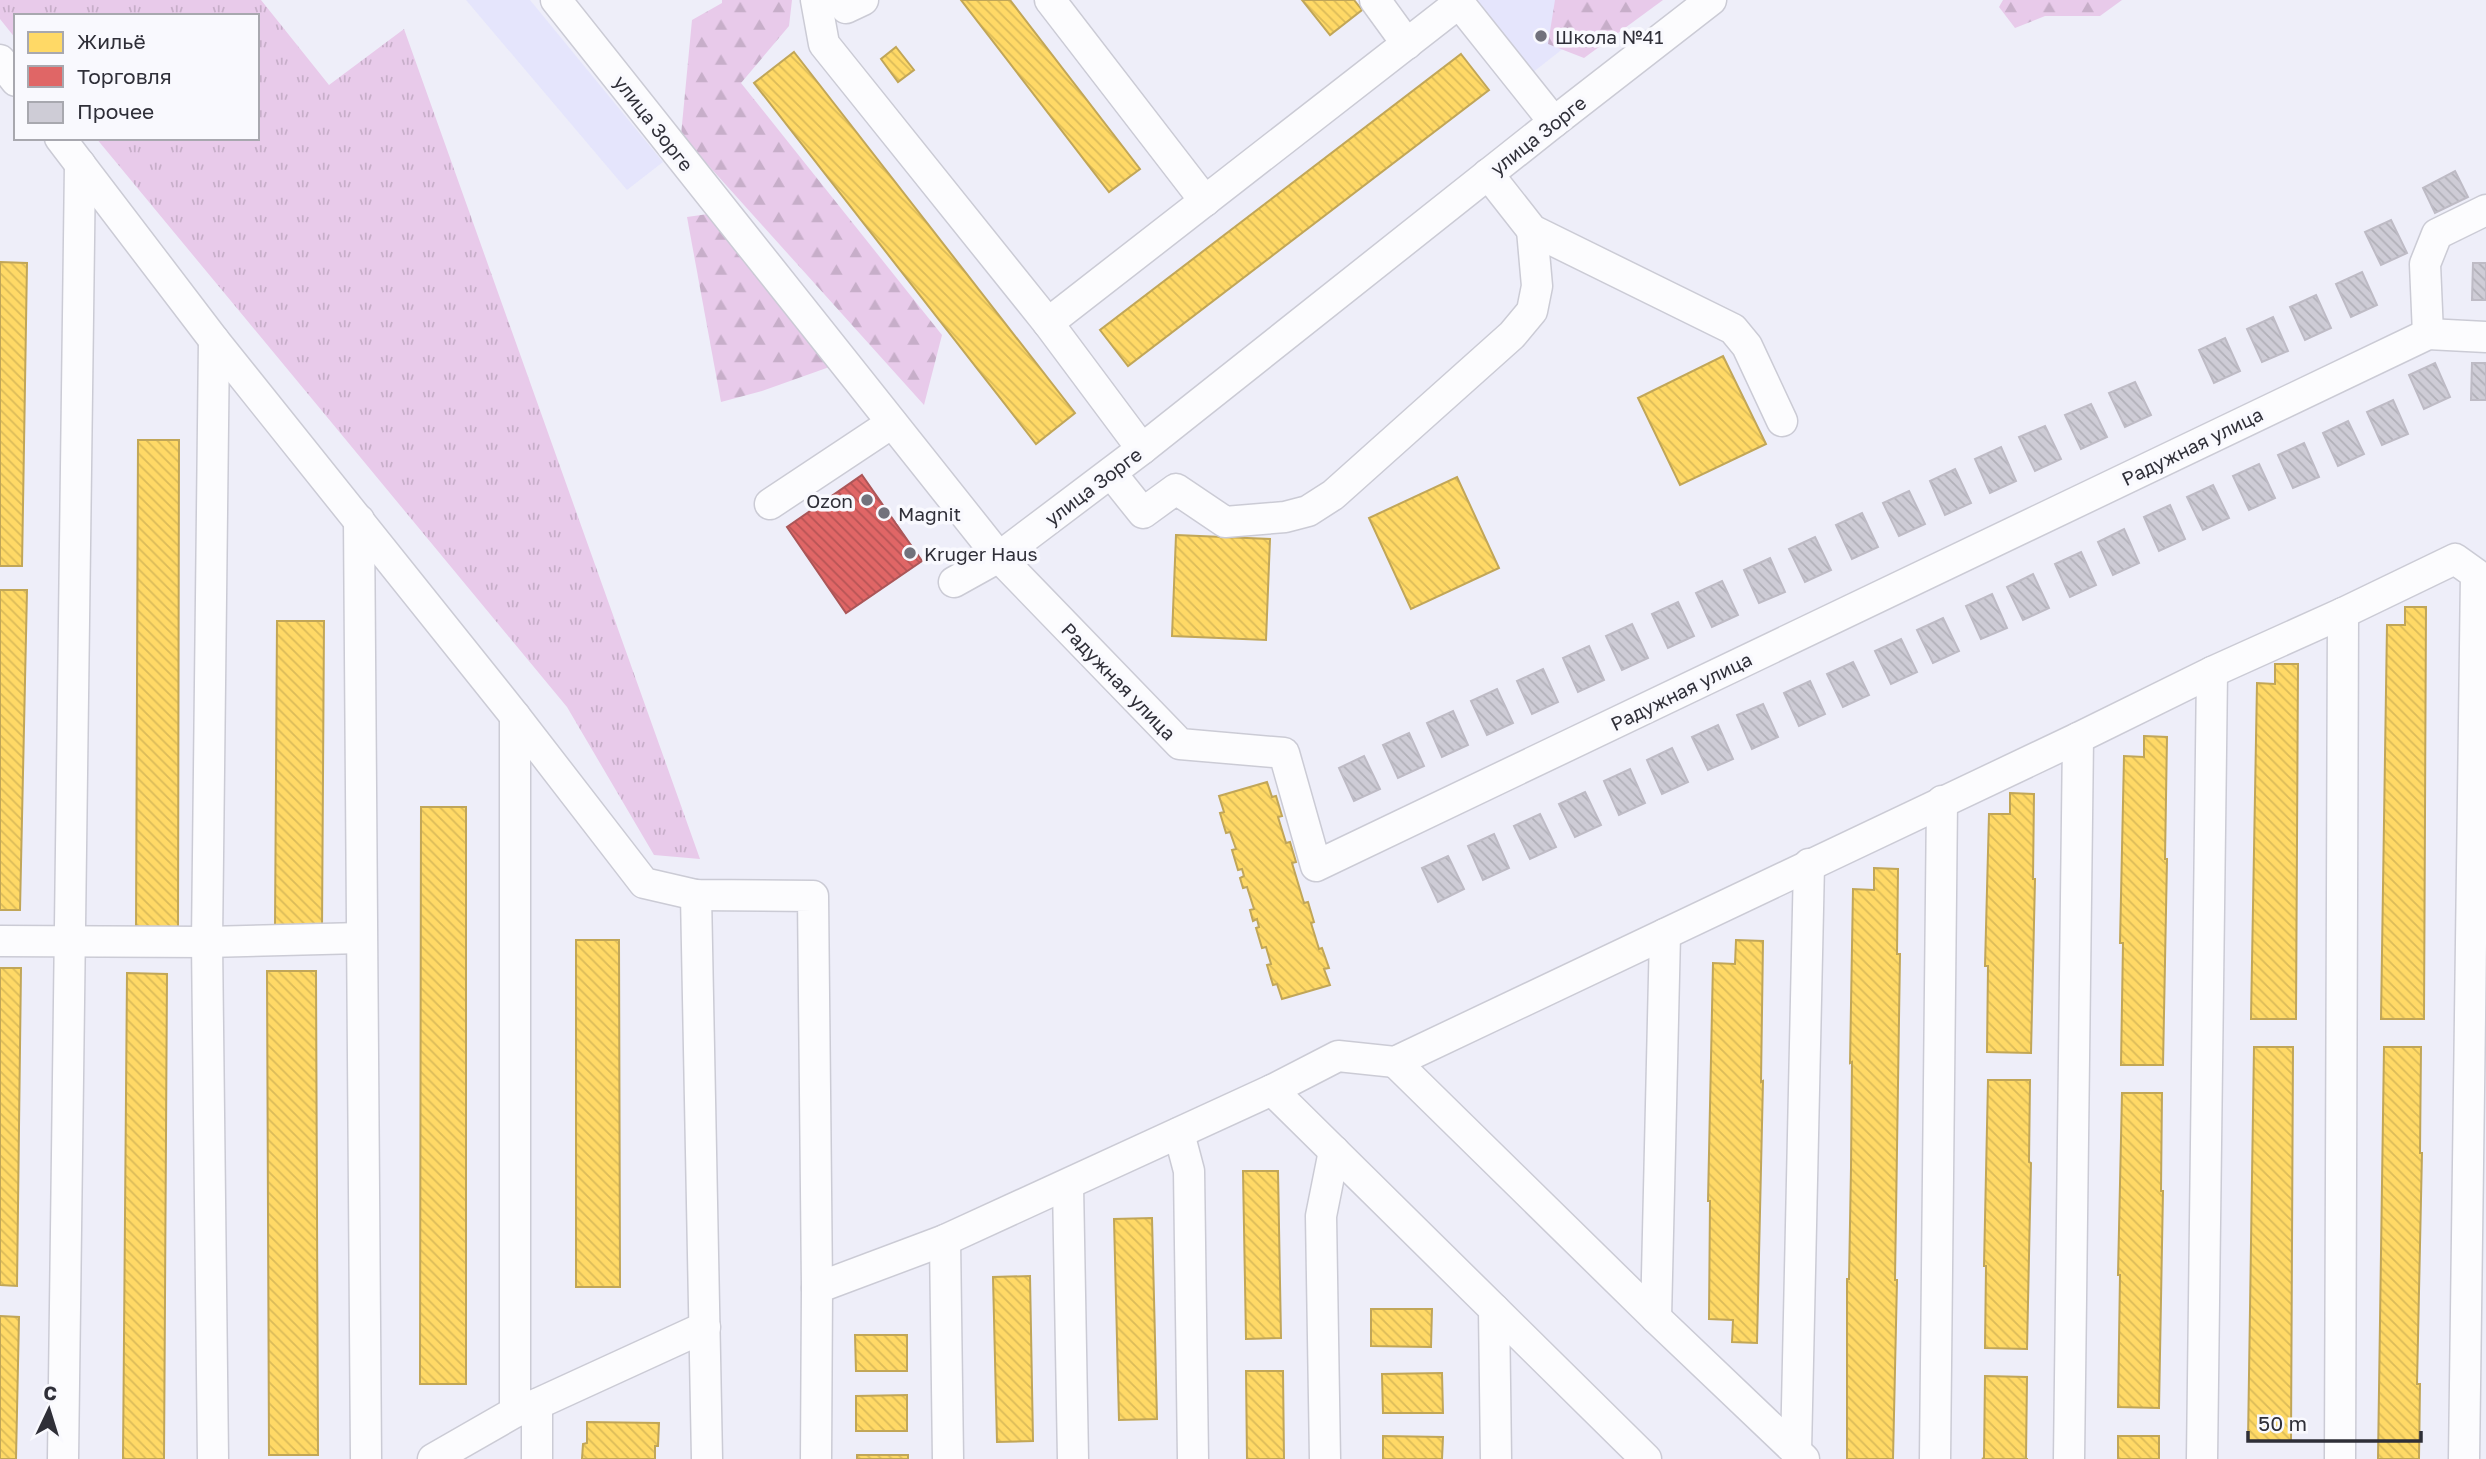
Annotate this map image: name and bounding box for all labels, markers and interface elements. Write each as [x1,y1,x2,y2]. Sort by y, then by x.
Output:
legend [14,14,259,140]
place label: Школа №41 [1555,25,1663,48]
text: Жильё [77,28,146,54]
marker: Школа №41 [1533,28,1549,44]
text: Торговля [77,63,172,89]
street label: улица Зорге [609,71,699,175]
street label: улица Зорге [1486,90,1590,180]
text: Прочее [77,98,154,124]
street label: Радужная улица [2118,402,2266,490]
street label: улица Зорге [1040,442,1146,530]
place label: Ozon [806,489,853,512]
marker: Ozon [859,492,875,508]
place label: Magnit [898,502,961,525]
marker: Magnit [876,505,892,521]
place label: Kruger Haus [924,542,1038,565]
marker: Kruger Haus [902,545,918,561]
street label: Радужная улица [1057,618,1181,744]
street label: Радужная улица [1607,647,1755,735]
north arrow [14,1375,84,1445]
text: С [43,1381,58,1404]
scale bar [2248,1400,2421,1444]
text: 50 m [2258,1410,2307,1436]

